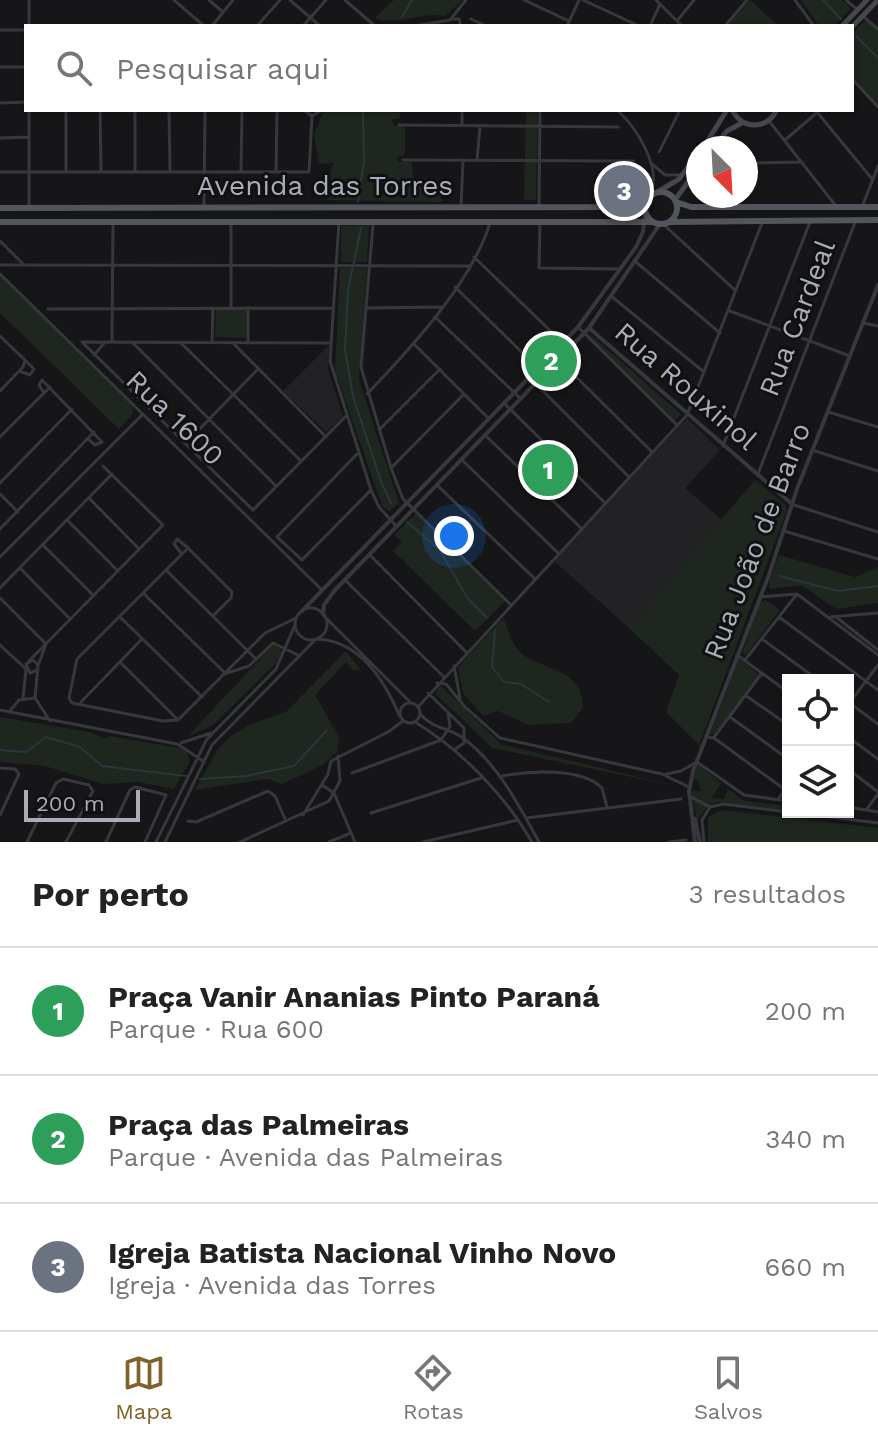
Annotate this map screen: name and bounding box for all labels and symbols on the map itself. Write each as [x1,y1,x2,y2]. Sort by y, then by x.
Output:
north arrow [686,136,758,208]
pin: 3 [598,161,650,221]
street label: Avenida das Torres [197,169,453,202]
street label: Rua Cardeal [752,235,842,401]
street label: Rua Rouxinol [608,315,764,457]
pin: 2 [525,331,577,391]
street label: Rua 1600 [119,364,231,472]
street label: Rua João de Barro [697,418,817,664]
pin: 1 [522,440,574,500]
your location [434,516,474,556]
scale bar [24,786,140,822]

